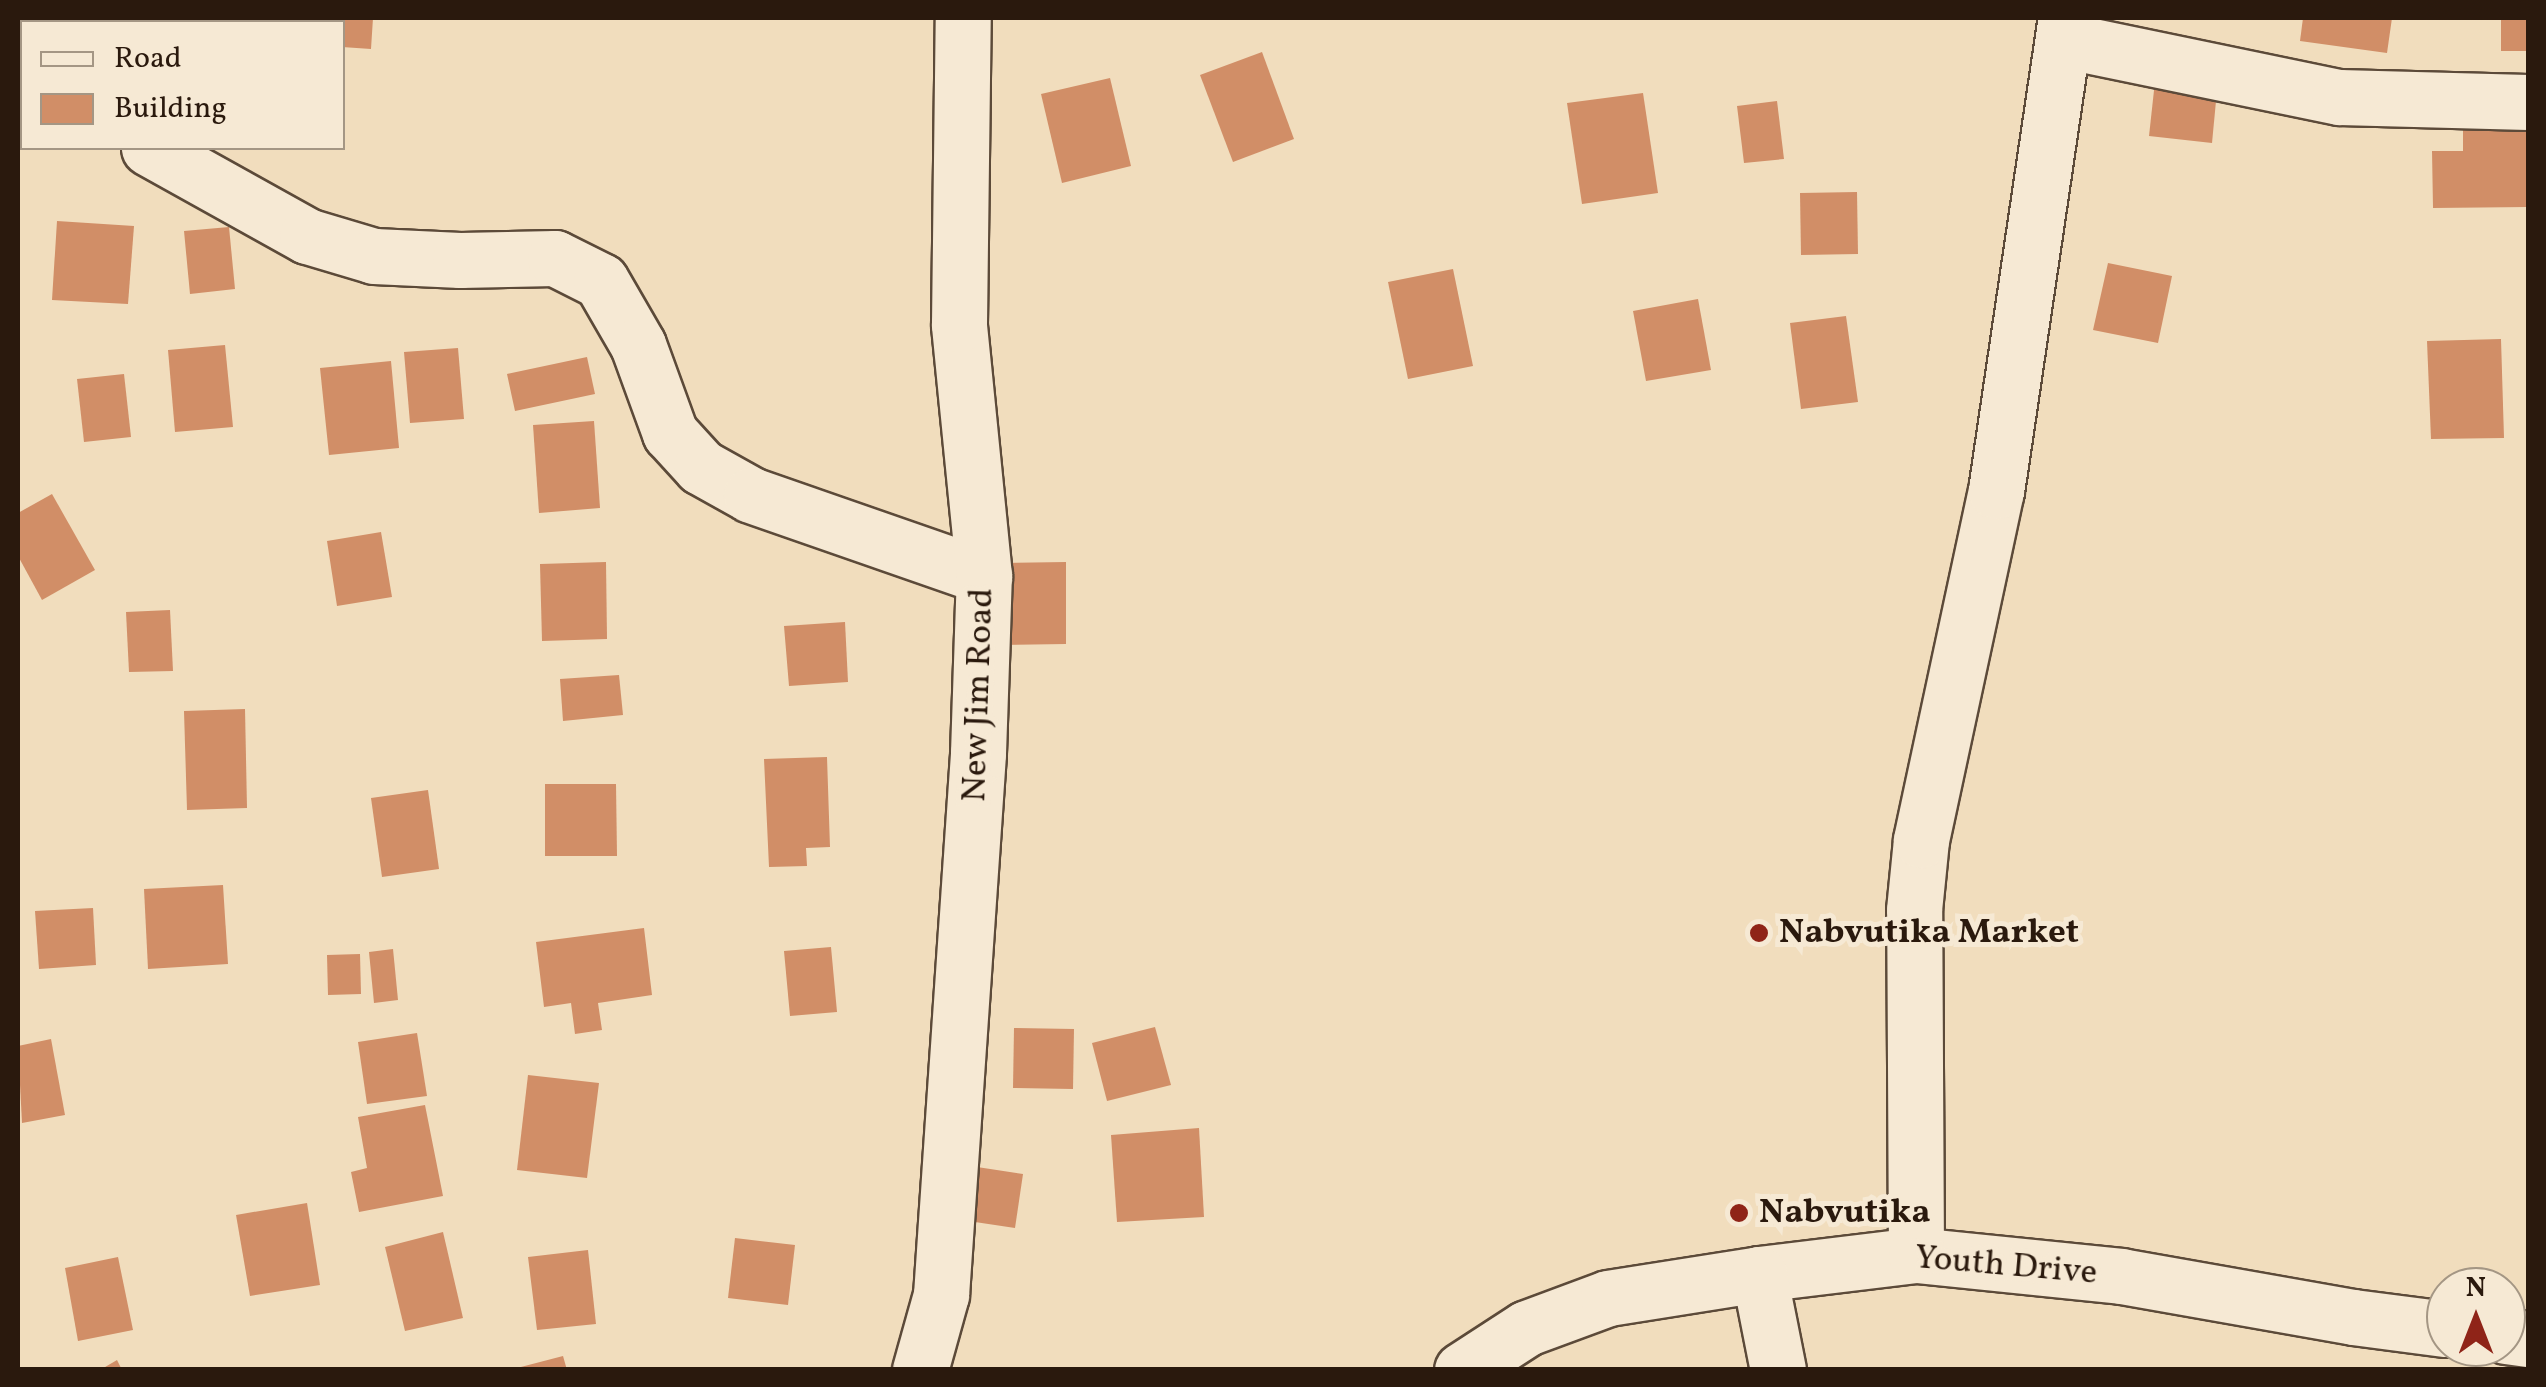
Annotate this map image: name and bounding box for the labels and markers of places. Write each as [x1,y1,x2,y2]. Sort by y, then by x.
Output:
place label: Nabvutika Market [1779,912,2079,954]
marker: Nabvutika Market [1748,922,1770,944]
place label: Nabvutika [1759,1192,1931,1234]
marker: Nabvutika [1728,1202,1750,1224]

